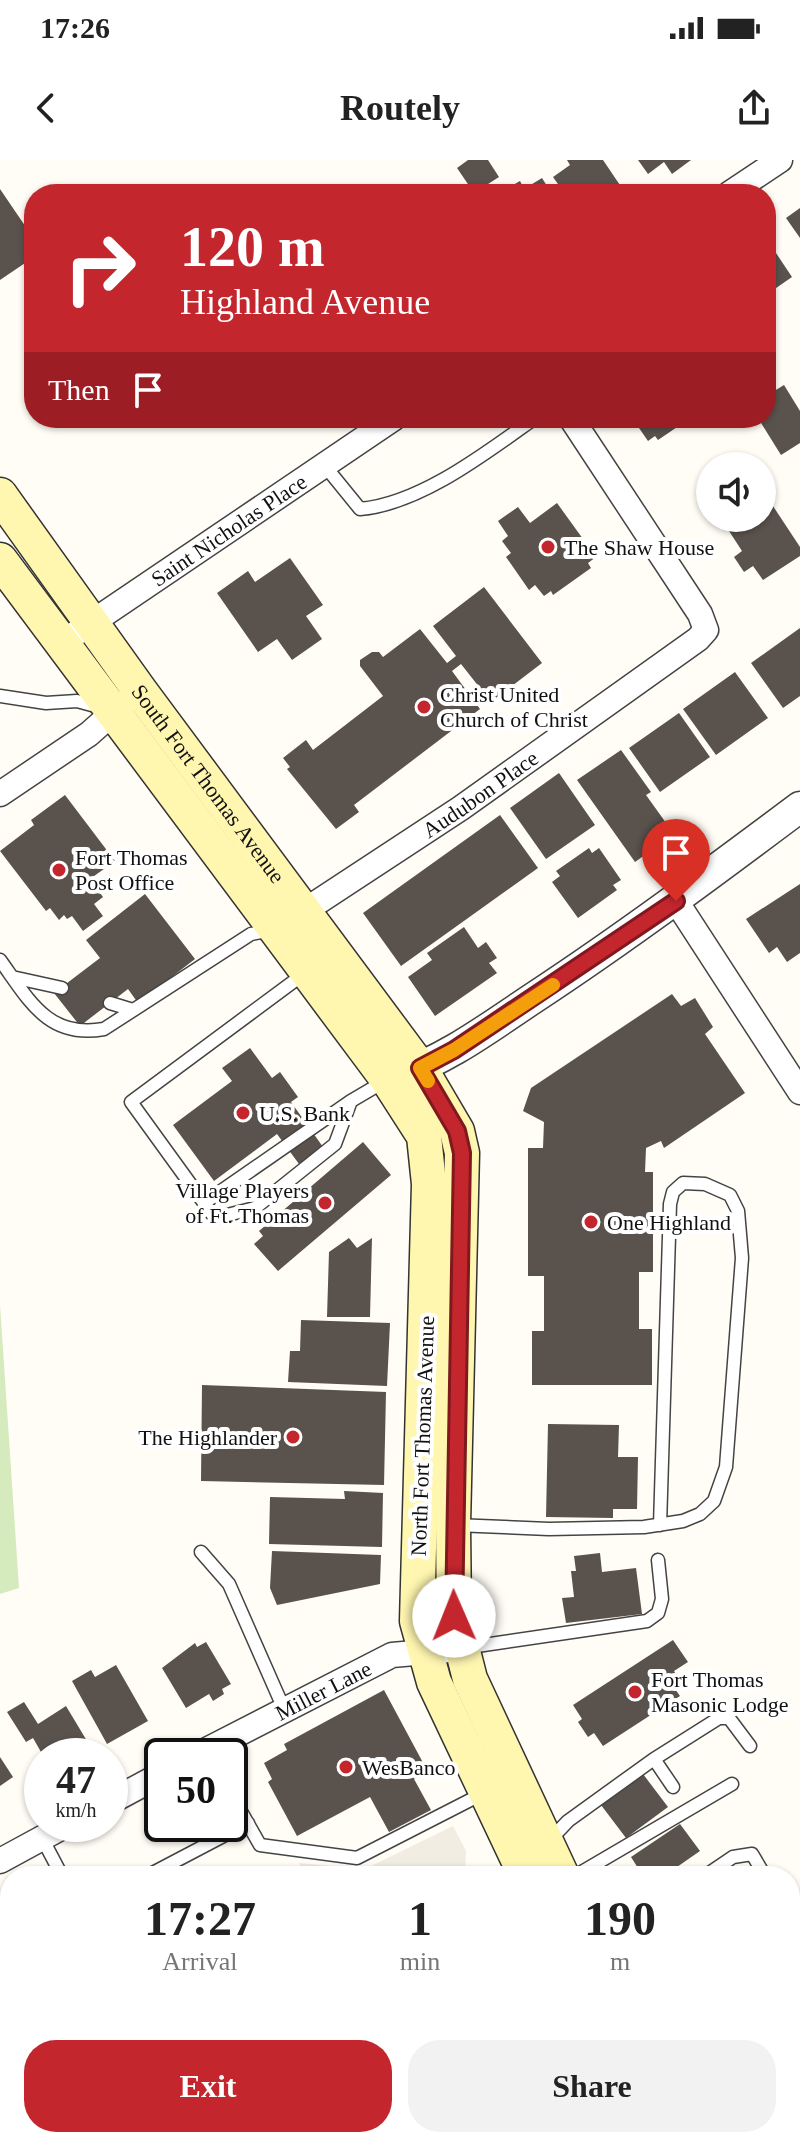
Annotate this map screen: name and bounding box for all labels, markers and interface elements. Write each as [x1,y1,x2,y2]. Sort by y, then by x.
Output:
text: 17:26 [40,11,110,44]
icon: back [24,86,68,130]
icon: share [732,86,776,130]
text: Routely [340,88,460,128]
icon: right [48,216,152,320]
text: 120 m [180,216,325,278]
text: Highland Avenue [180,282,430,322]
icon: arrive [126,368,170,412]
text: Then [48,373,110,406]
map controls [696,452,776,532]
button: sound [696,452,776,532]
street label: Saint Nicholas Place [146,469,311,592]
place label: The Shaw House [564,535,714,560]
marker: The Shaw House [539,538,557,556]
street label: South Fort Thomas Avenue [126,680,290,888]
place label: Christ United Church of Christ [440,682,588,732]
marker: Christ United Church of Christ [415,698,433,716]
street label: Audubon Place [418,745,543,843]
pin [642,819,710,901]
icon: arrive [654,831,698,875]
place label: Fort Thomas Post Office [75,845,188,895]
marker: Fort Thomas Post Office [50,861,68,879]
place label: U.S. Bank [259,1101,350,1126]
marker: U.S. Bank [234,1104,252,1122]
place label: Village Players of Ft. Thomas [175,1178,309,1228]
marker: Village Players of Ft. Thomas [316,1194,334,1212]
place label: One Highland [607,1210,731,1235]
marker: One Highland [582,1213,600,1231]
street label: North Fort Thomas Avenue [406,1315,439,1557]
place label: The Highlander [138,1425,278,1450]
marker: The Highlander [284,1428,302,1446]
position arrow [412,1574,496,1658]
street label: Miller Lane [271,1656,376,1726]
place label: Fort Thomas Masonic Lodge [651,1667,788,1717]
marker: Fort Thomas Masonic Lodge [626,1683,644,1701]
speed limit sign: 50 [144,1738,248,1842]
place label: WesBanco [362,1755,456,1780]
text: 47 [56,1757,96,1802]
marker: WesBanco [337,1758,355,1776]
text: km/h [55,1799,97,1821]
text: 17:27 [144,1892,256,1945]
text: 1 [408,1892,432,1945]
text: 190 [584,1892,656,1945]
text: Arrival [162,1947,237,1976]
text: min [400,1947,440,1976]
text: m [610,1947,630,1976]
button: Exit [24,2040,392,2132]
button: Share [408,2040,776,2132]

